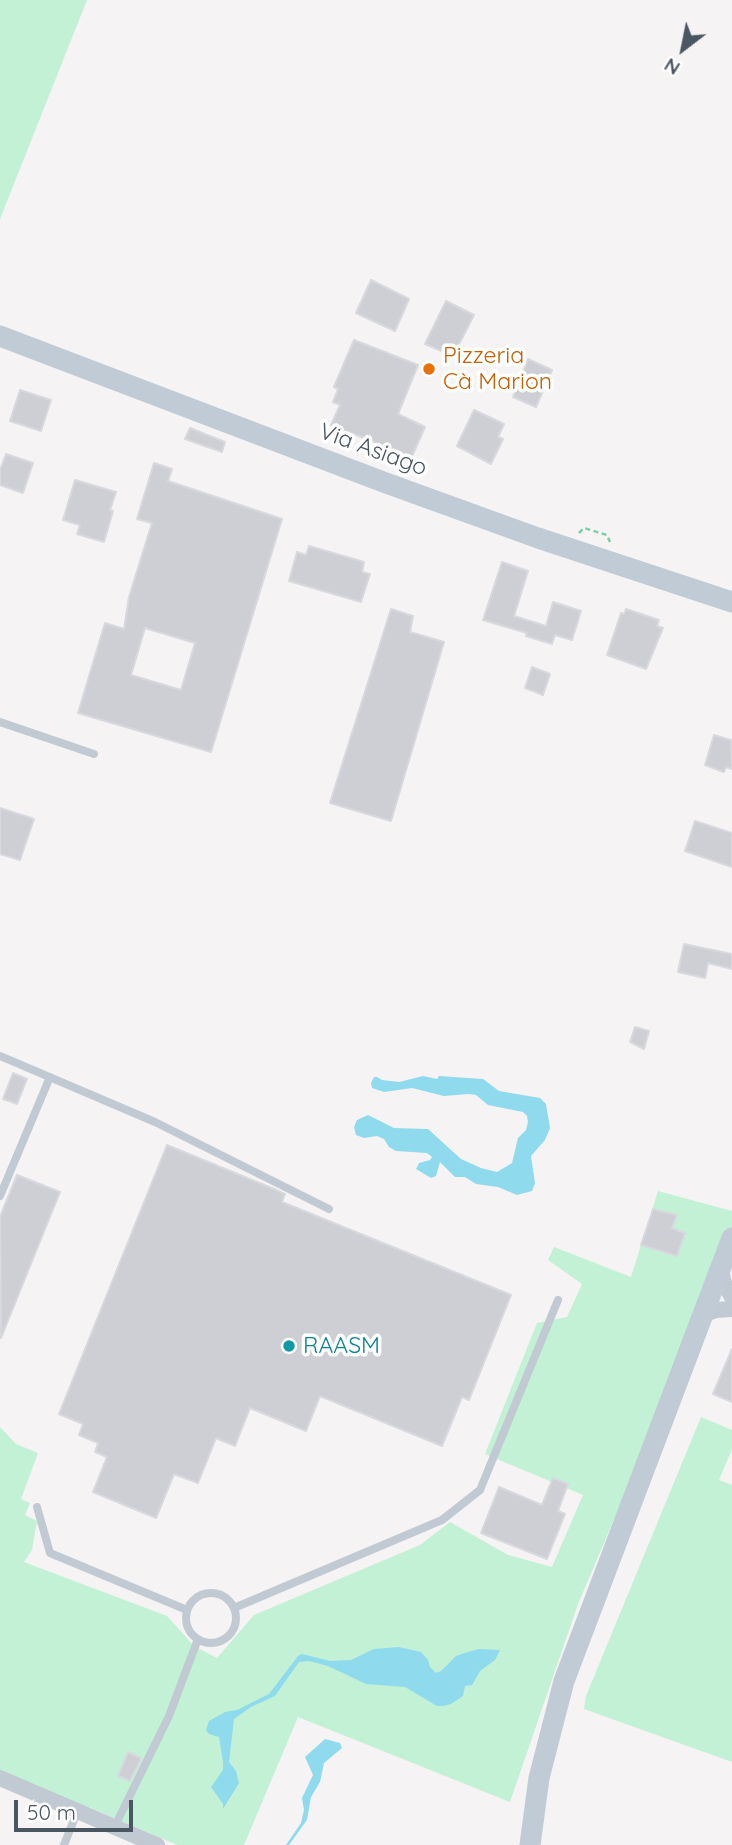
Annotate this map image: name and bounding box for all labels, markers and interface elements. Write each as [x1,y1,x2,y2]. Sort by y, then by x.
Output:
north arrow [648,14,718,84]
text: N [660,53,684,81]
place label: Pizzeria Cà Marion [443,342,552,396]
marker: Pizzeria Cà Marion [421,361,437,377]
street label: Via Asiago [315,418,431,482]
place label: RAASM [303,1332,380,1360]
marker: RAASM [281,1338,297,1354]
scale bar [18,1786,136,1830]
text: 50 m [27,1799,76,1825]

